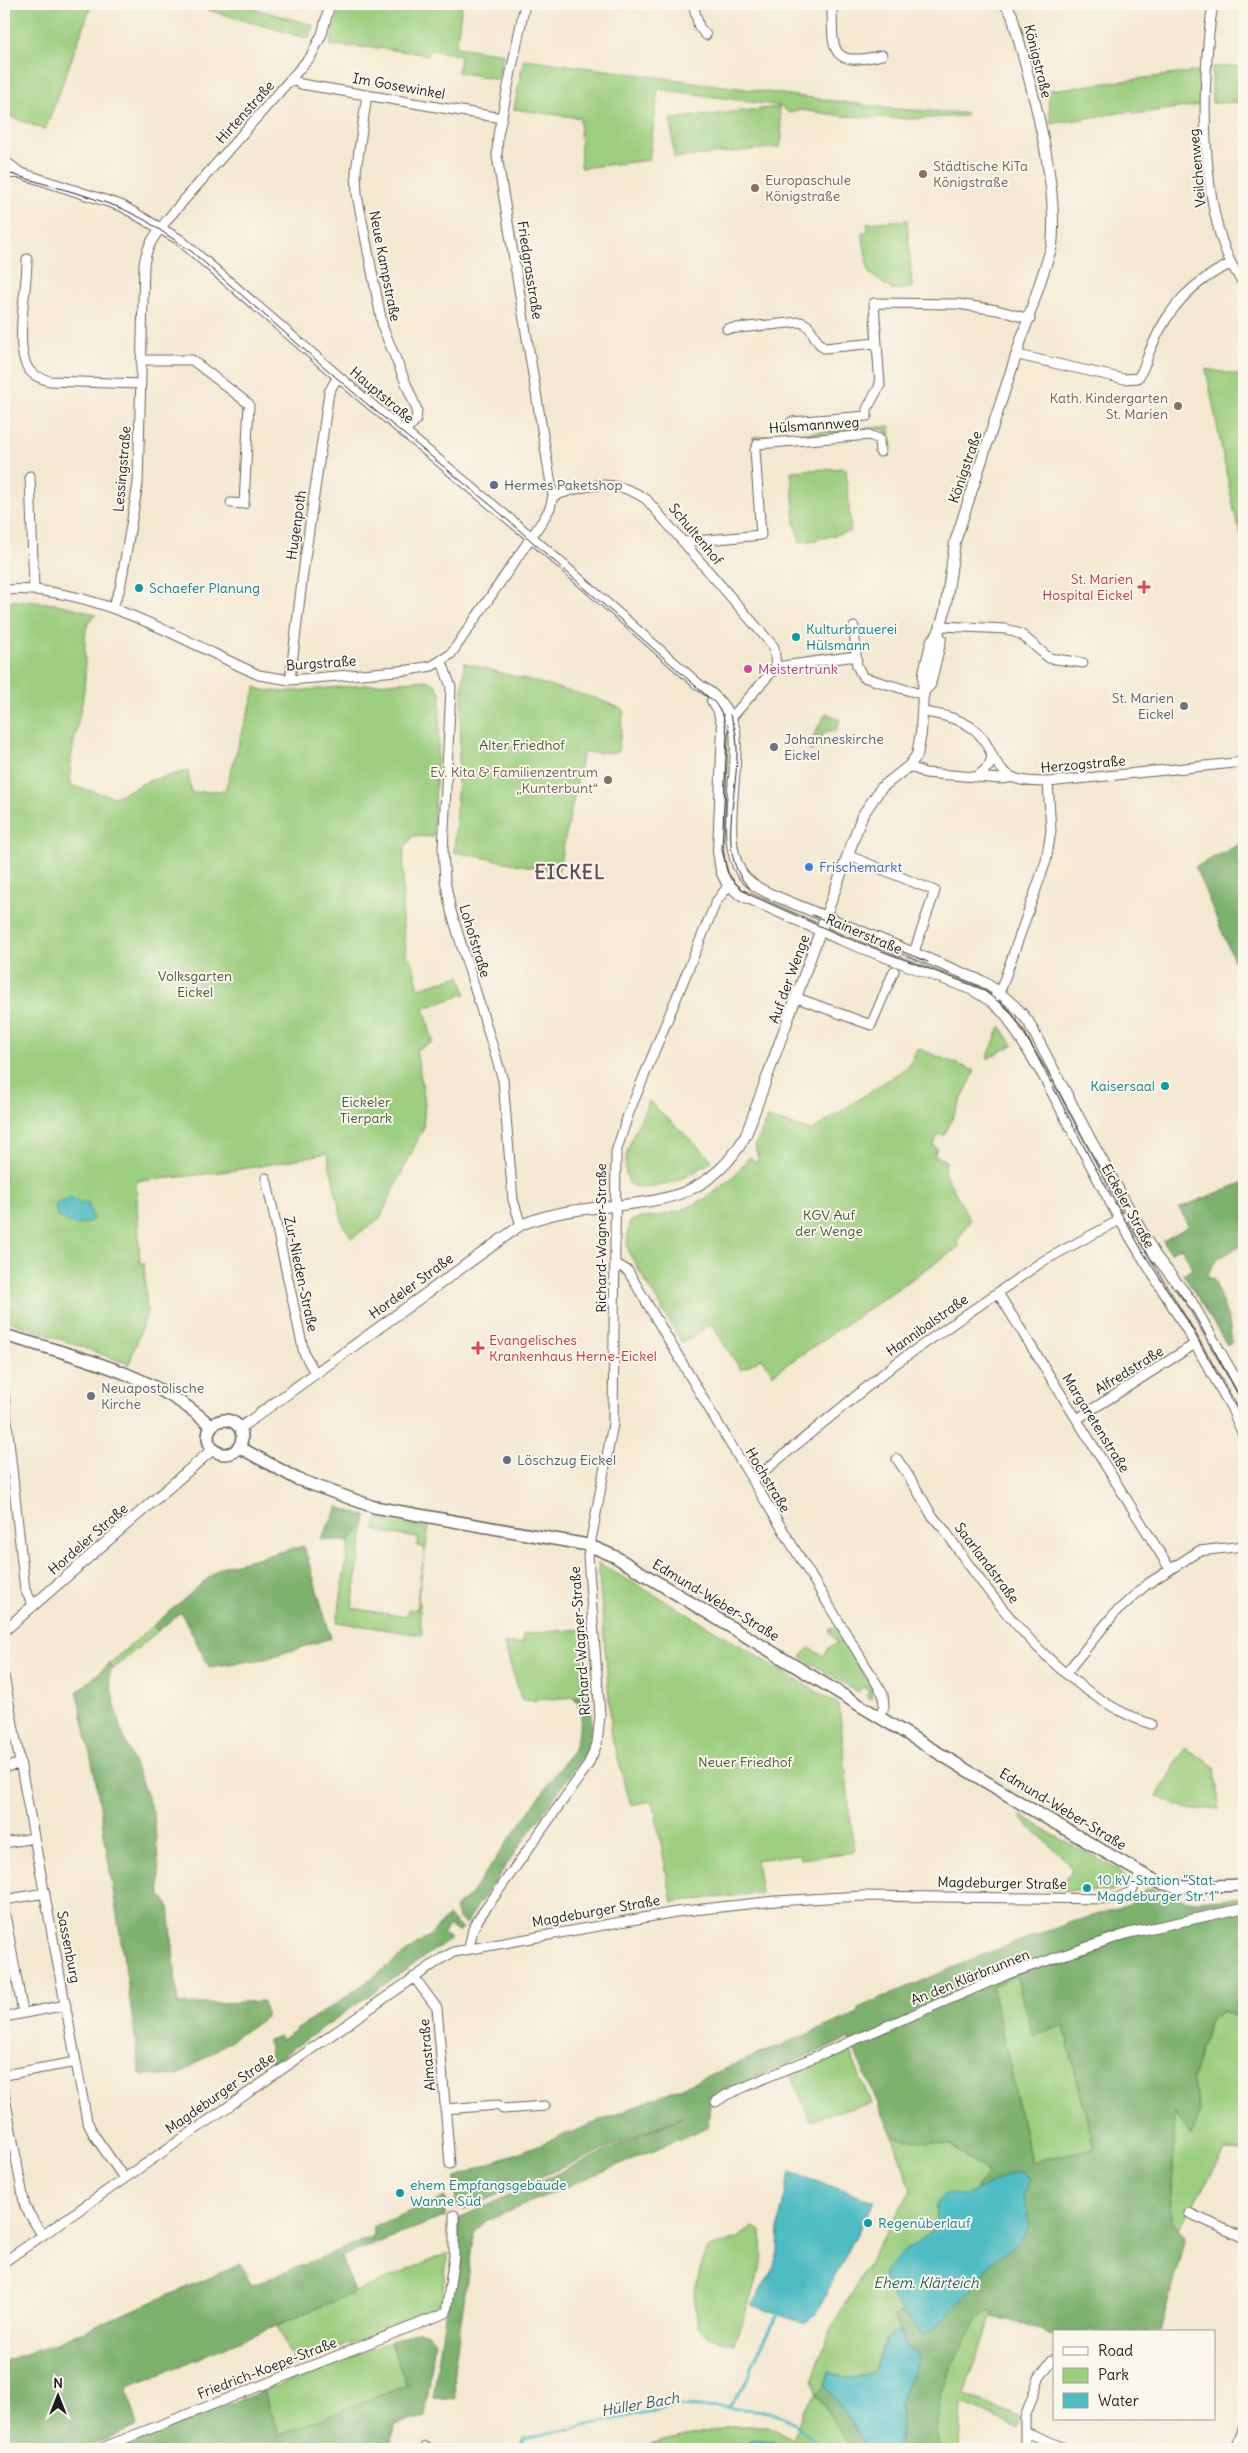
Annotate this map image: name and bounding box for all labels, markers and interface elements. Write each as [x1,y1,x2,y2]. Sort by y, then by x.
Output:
street label: Königstraße [1020,22,1056,100]
street label: Im Gosewinkel [351,69,447,103]
street label: Hirtenstraße [212,77,278,147]
street label: Veilchenweg [1185,128,1209,208]
place label: Städtische KiTa Königstraße [933,157,1028,191]
marker: Städtische KiTa Königstraße [917,168,929,180]
place label: Europaschule Königstraße [765,171,851,205]
marker: Europaschule Königstraße [749,182,761,194]
street label: Neue Kampstraße [365,209,405,323]
street label: Friedgrasstraße [513,219,547,321]
street label: Hauptstraße [346,363,418,427]
place label: Kath. Kindergarten St. Marien [1050,389,1168,423]
marker: Kath. Kindergarten St. Marien [1172,400,1184,412]
street label: Hülsmannweg [768,413,860,437]
street label: Lessingstraße [109,425,135,513]
street label: Königstraße [944,429,986,505]
place label: Hermes Paketshop [504,476,622,494]
marker: Hermes Paketshop [488,479,500,491]
street label: Hugenpoth [282,489,310,561]
street label: Schultenhof [665,500,727,569]
place label: St. Marien Hospital Eickel [1042,570,1133,604]
place label: Schaefer Planung [149,579,260,597]
marker: St. Marien Hospital Eickel [1137,580,1151,594]
marker: Schaefer Planung [133,582,145,594]
place label: Kulturbrauerei Hülsmann [806,620,897,654]
marker: Kulturbrauerei Hülsmann [790,631,802,643]
street label: Burgstraße [285,652,357,674]
place label: Meistertrunk [758,660,838,678]
marker: Meistertrunk [742,663,754,675]
place label: St. Marien Eickel [1112,689,1174,723]
marker: St. Marien Eickel [1178,700,1190,712]
place label: Johanneskirche Eickel [784,730,884,764]
park label: Alter Friedhof [479,736,565,754]
marker: Johanneskirche Eickel [768,741,780,753]
street label: Herzogstraße [1040,751,1126,777]
place label: Ev. Kita & Familienzentrum „Kunterbunt“ [430,763,598,797]
marker: Ev. Kita & Familienzentrum „Kunterbunt“ [602,774,614,786]
place label: Frischemarkt [819,858,902,876]
district label: EICKEL [535,860,605,884]
marker: Frischemarkt [803,861,815,873]
street label: Lohofstraße [455,902,495,980]
street label: Rainerstraße [823,910,905,958]
street label: Auf der Wenge [765,932,813,1026]
park label: Volksgarten Eickel [158,967,232,1001]
place label: Kaisersaal [1090,1077,1155,1095]
marker: Kaisersaal [1159,1080,1171,1092]
park label: Eickeler Tierpark [340,1093,392,1127]
street label: Eickeler Straße [1097,1161,1159,1251]
street label: Richard-Wagner-Straße [592,1163,610,1313]
park label: KGV Auf der Wenge [795,1206,863,1240]
street label: Zur-Nieden-Straße [280,1215,322,1333]
street label: Hordeler Straße [365,1249,457,1323]
street label: Hannibalstraße [882,1290,972,1360]
place label: Evangelisches Krankenhaus Herne-Eickel [489,1331,657,1365]
marker: Evangelisches Krankenhaus Herne-Eickel [471,1341,485,1355]
street label: Alfredstraße [1091,1342,1167,1398]
street label: Margaretenstraße [1058,1370,1134,1476]
place label: Neuapostolische Kirche [101,1379,204,1413]
marker: Neuapostolische Kirche [85,1390,97,1402]
street label: Hochstraße [742,1444,794,1516]
place label: Löschzug Eickel [517,1451,616,1469]
marker: Löschzug Eickel [501,1454,513,1466]
street label: Hordeler Straße [44,1499,132,1579]
street label: Saarlandstraße [951,1519,1023,1607]
street label: Edmund-Weber-Straße [649,1555,783,1645]
street label: Richard-Wagner-Straße [566,1566,594,1716]
park label: Neuer Friedhof [698,1753,793,1771]
street label: Edmund-Weber-Straße [996,1764,1130,1854]
place label: 10 kV-Station "Stat. Magdeburger Str. 1" [1097,1871,1220,1905]
street label: Magdeburger Straße [937,1873,1067,1893]
marker: 10 kV-Station "Stat. Magdeburger Str. 1" [1081,1882,1093,1894]
street label: Magdeburger Straße [531,1891,661,1931]
street label: Sassenburg [53,1909,85,1985]
street label: An den Klärbrunnen [908,1945,1032,2009]
street label: Almastraße [415,2018,439,2092]
street label: Magdeburger Straße [162,2048,278,2138]
place label: ehem Empfangsgebäude Wanne Süd [410,2176,567,2210]
marker: ehem Empfangsgebäude Wanne Süd [394,2187,406,2199]
place label: Regenüberlauf [878,2214,971,2232]
marker: Regenüberlauf [862,2217,874,2229]
water label: Ehem. Klärteich [873,2273,979,2292]
legend [1053,2330,1216,2420]
street label: Friedrich-Koepe-Straße [195,2333,339,2403]
text: Road [1098,2341,1133,2360]
text: Park [1098,2365,1129,2384]
north arrow [32,2370,82,2420]
text: N [53,2374,63,2392]
water label: Hüller Bach [600,2388,681,2420]
text: Water [1098,2391,1139,2410]

